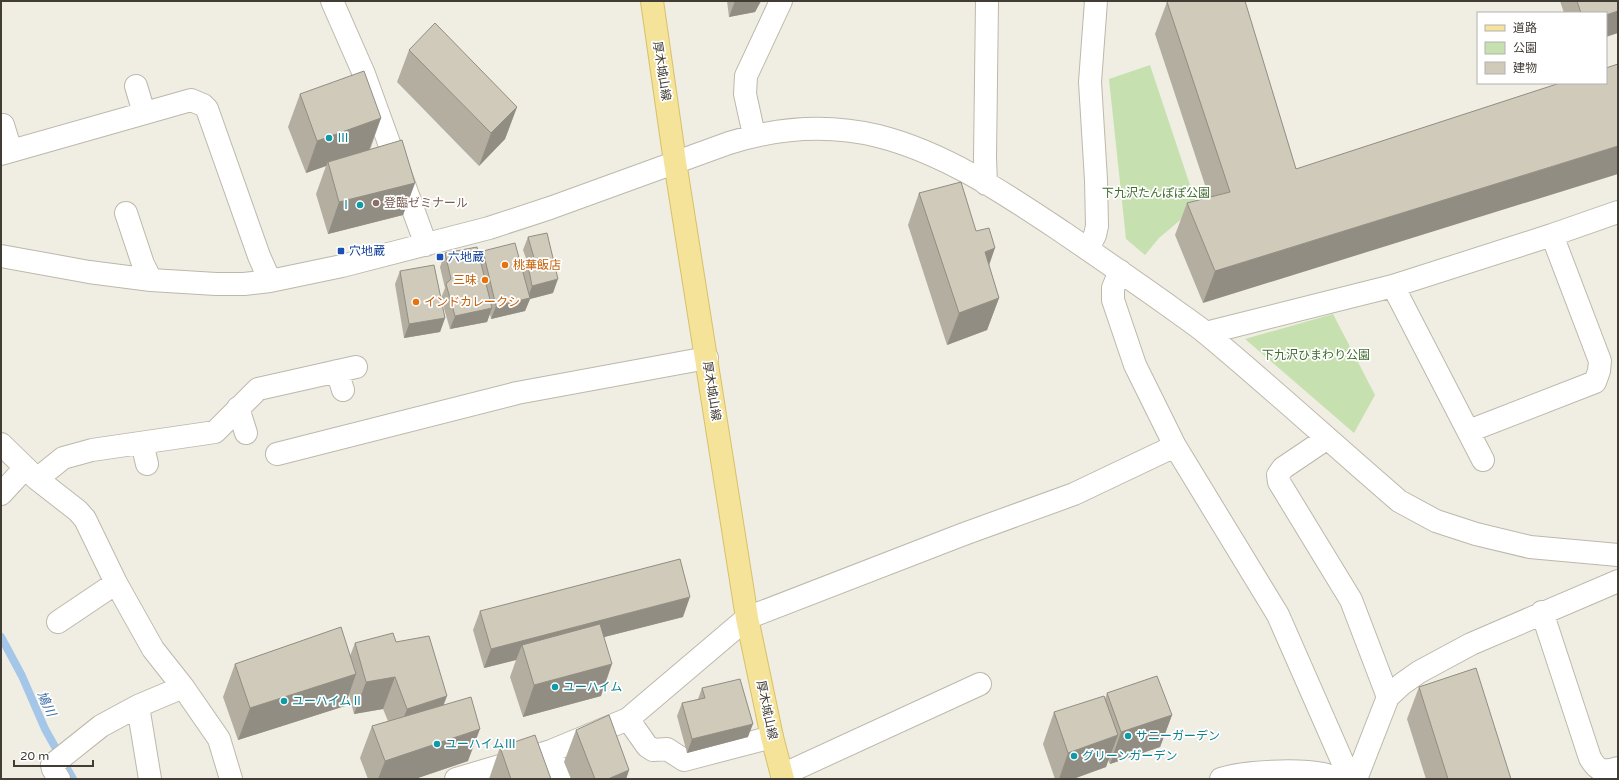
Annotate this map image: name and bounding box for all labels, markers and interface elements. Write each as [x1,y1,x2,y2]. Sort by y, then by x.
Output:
legend [1477,12,1607,84]
text: 道路 [1513,21,1537,35]
street label: 厚木城山線 [650,40,674,102]
text: 公園 [1513,41,1537,55]
text: 建物 [1513,61,1537,75]
place label: Ⅲ [337,131,349,145]
marker: Ⅲ [324,133,334,143]
park label: 下九沢たんぽぽ公園 [1102,186,1210,200]
place label: 登臨ゼミナール [384,196,468,210]
place label: Ⅰ [340,198,352,212]
marker: 登臨ゼミナール [371,198,381,208]
marker: Ⅰ [355,200,365,210]
place label: 穴地蔵 [349,244,385,258]
marker: 穴地蔵 [336,246,346,256]
place label: 六地蔵 [448,250,484,264]
marker: 六地蔵 [435,252,445,262]
place label: 桃華飯店 [513,258,561,272]
marker: 桃華飯店 [500,260,510,270]
place label: 三味 [453,273,477,287]
marker: 三味 [480,275,490,285]
place label: インドカレークシ [424,295,520,309]
marker: インドカレークシ [411,297,421,307]
park label: 下九沢ひまわり公園 [1262,348,1370,362]
street label: 厚木城山線 [700,360,724,422]
street label: 厚木城山線 [754,679,780,741]
place label: ユーハイム [563,680,622,694]
marker: ユーハイム [550,682,560,692]
water label: 鳩川 [33,689,60,721]
place label: ユーハイムⅡ [292,694,363,708]
marker: ユーハイムⅡ [279,696,289,706]
place label: サニーガーデン [1136,729,1220,743]
marker: サニーガーデン [1123,731,1133,741]
place label: ユーハイムⅢ [445,737,516,751]
marker: ユーハイムⅢ [432,739,442,749]
scale bar [14,742,93,768]
text: 20 m [20,749,49,763]
place label: グリーンガーデン [1082,749,1177,763]
marker: グリーンガーデン [1069,751,1079,761]

